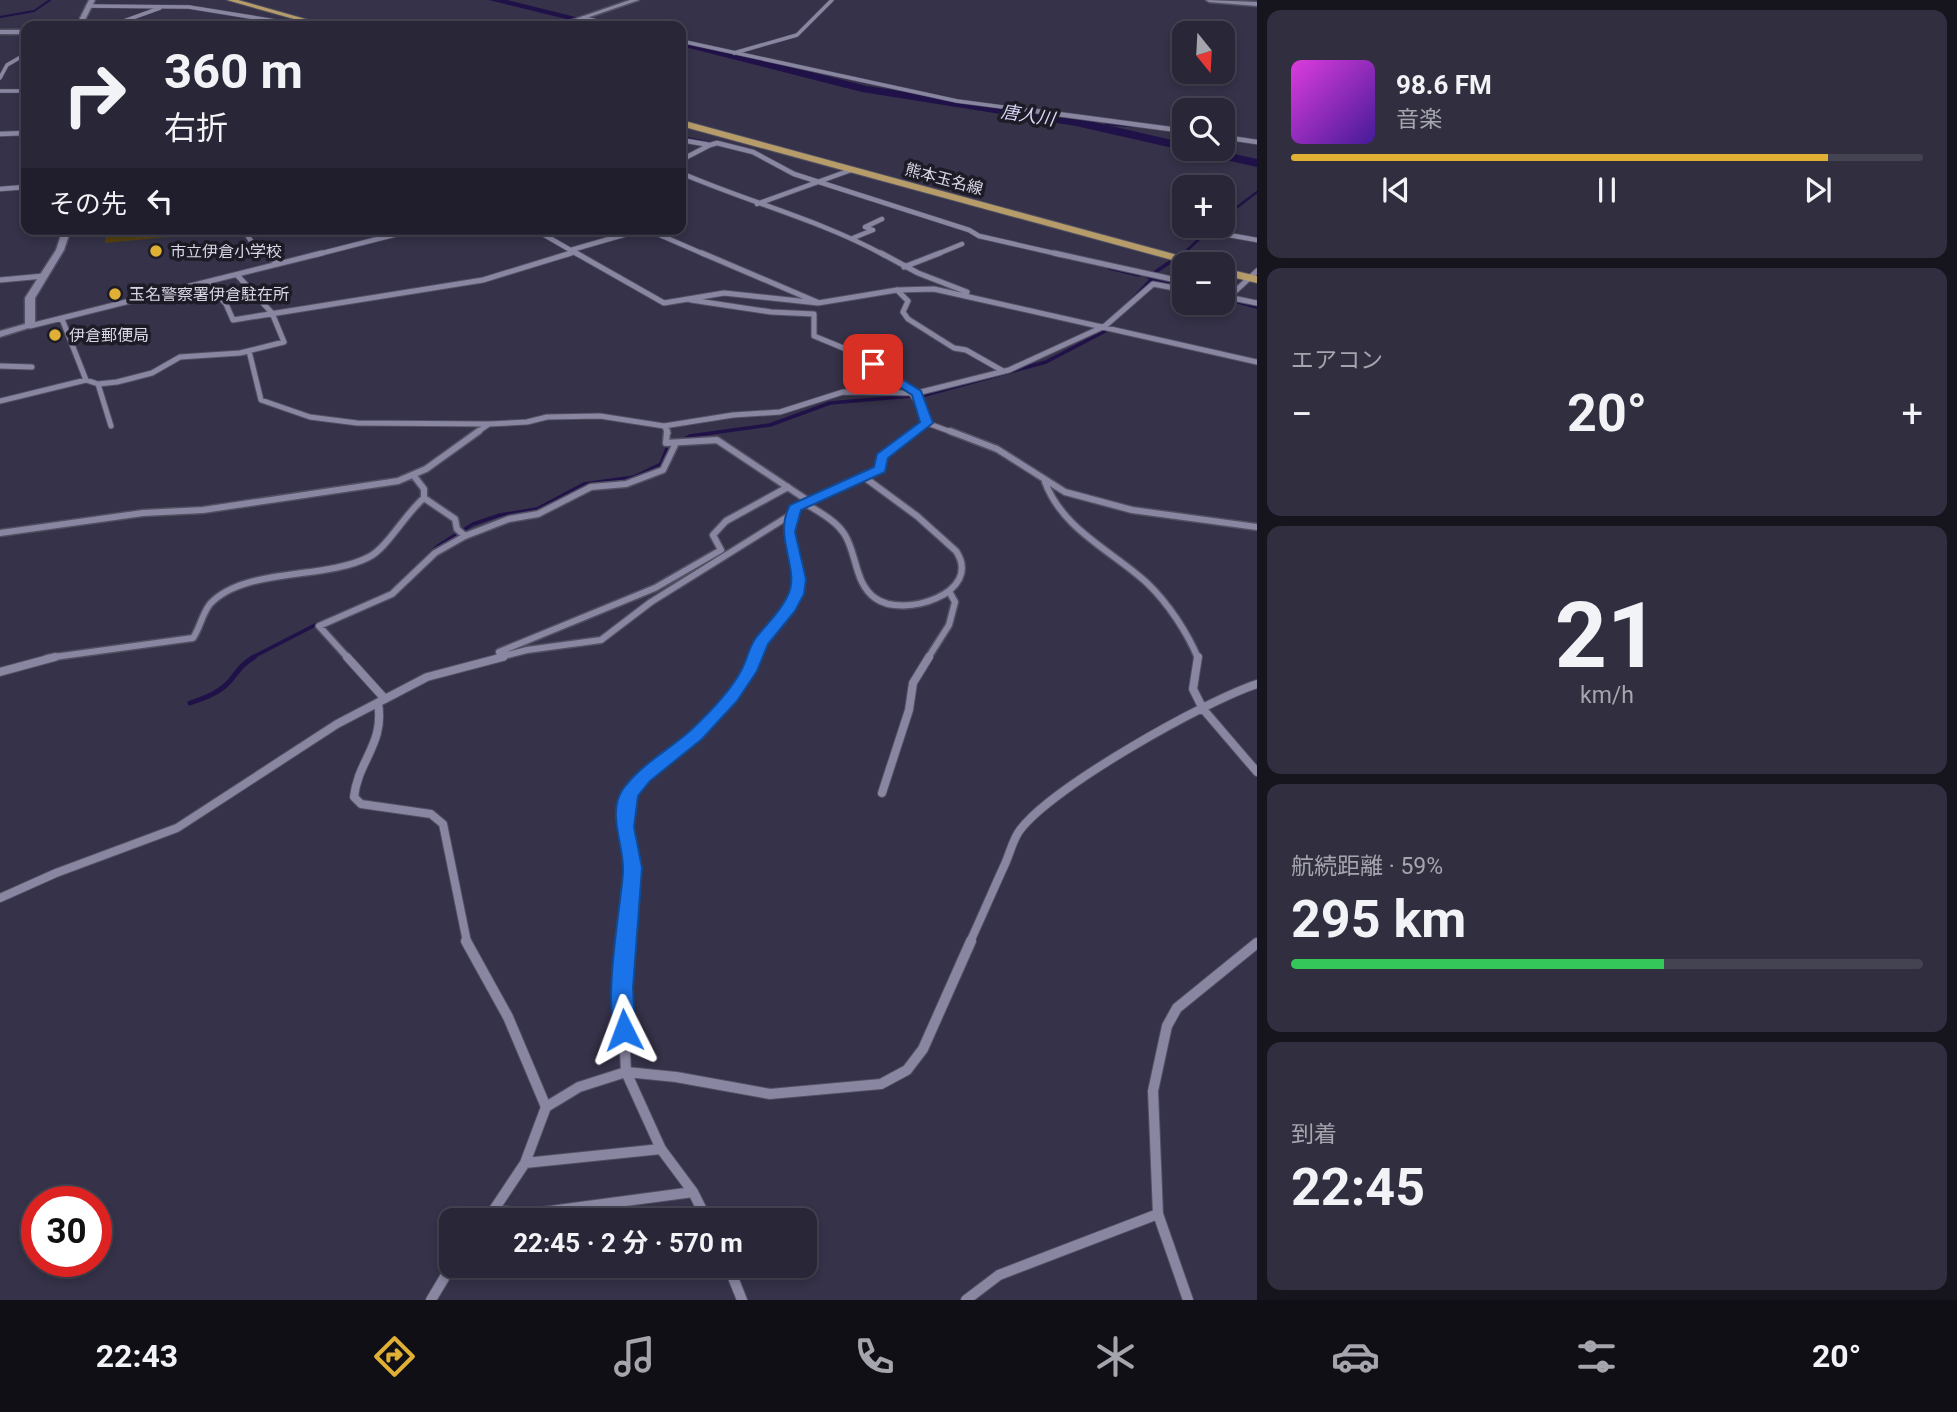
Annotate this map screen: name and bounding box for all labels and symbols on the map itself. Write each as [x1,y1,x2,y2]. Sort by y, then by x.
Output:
north arrow [1172,21,1236,84]
water label: 唐人川 [1000,100,1058,130]
street label: 熊本玉名線 [903,159,985,199]
place label: 市立伊倉小学校 [170,242,282,261]
marker: 市立伊倉小学校 [148,243,164,259]
place label: 玉名警察署伊倉駐在所 [129,285,289,304]
marker: 玉名警察署伊倉駐在所 [107,286,123,302]
place label: 伊倉郵便局 [69,326,149,345]
marker: 伊倉郵便局 [47,327,63,343]
pin [843,334,903,394]
position arrow [587,993,661,1067]
speed limit sign: 30 [21,1186,112,1277]

